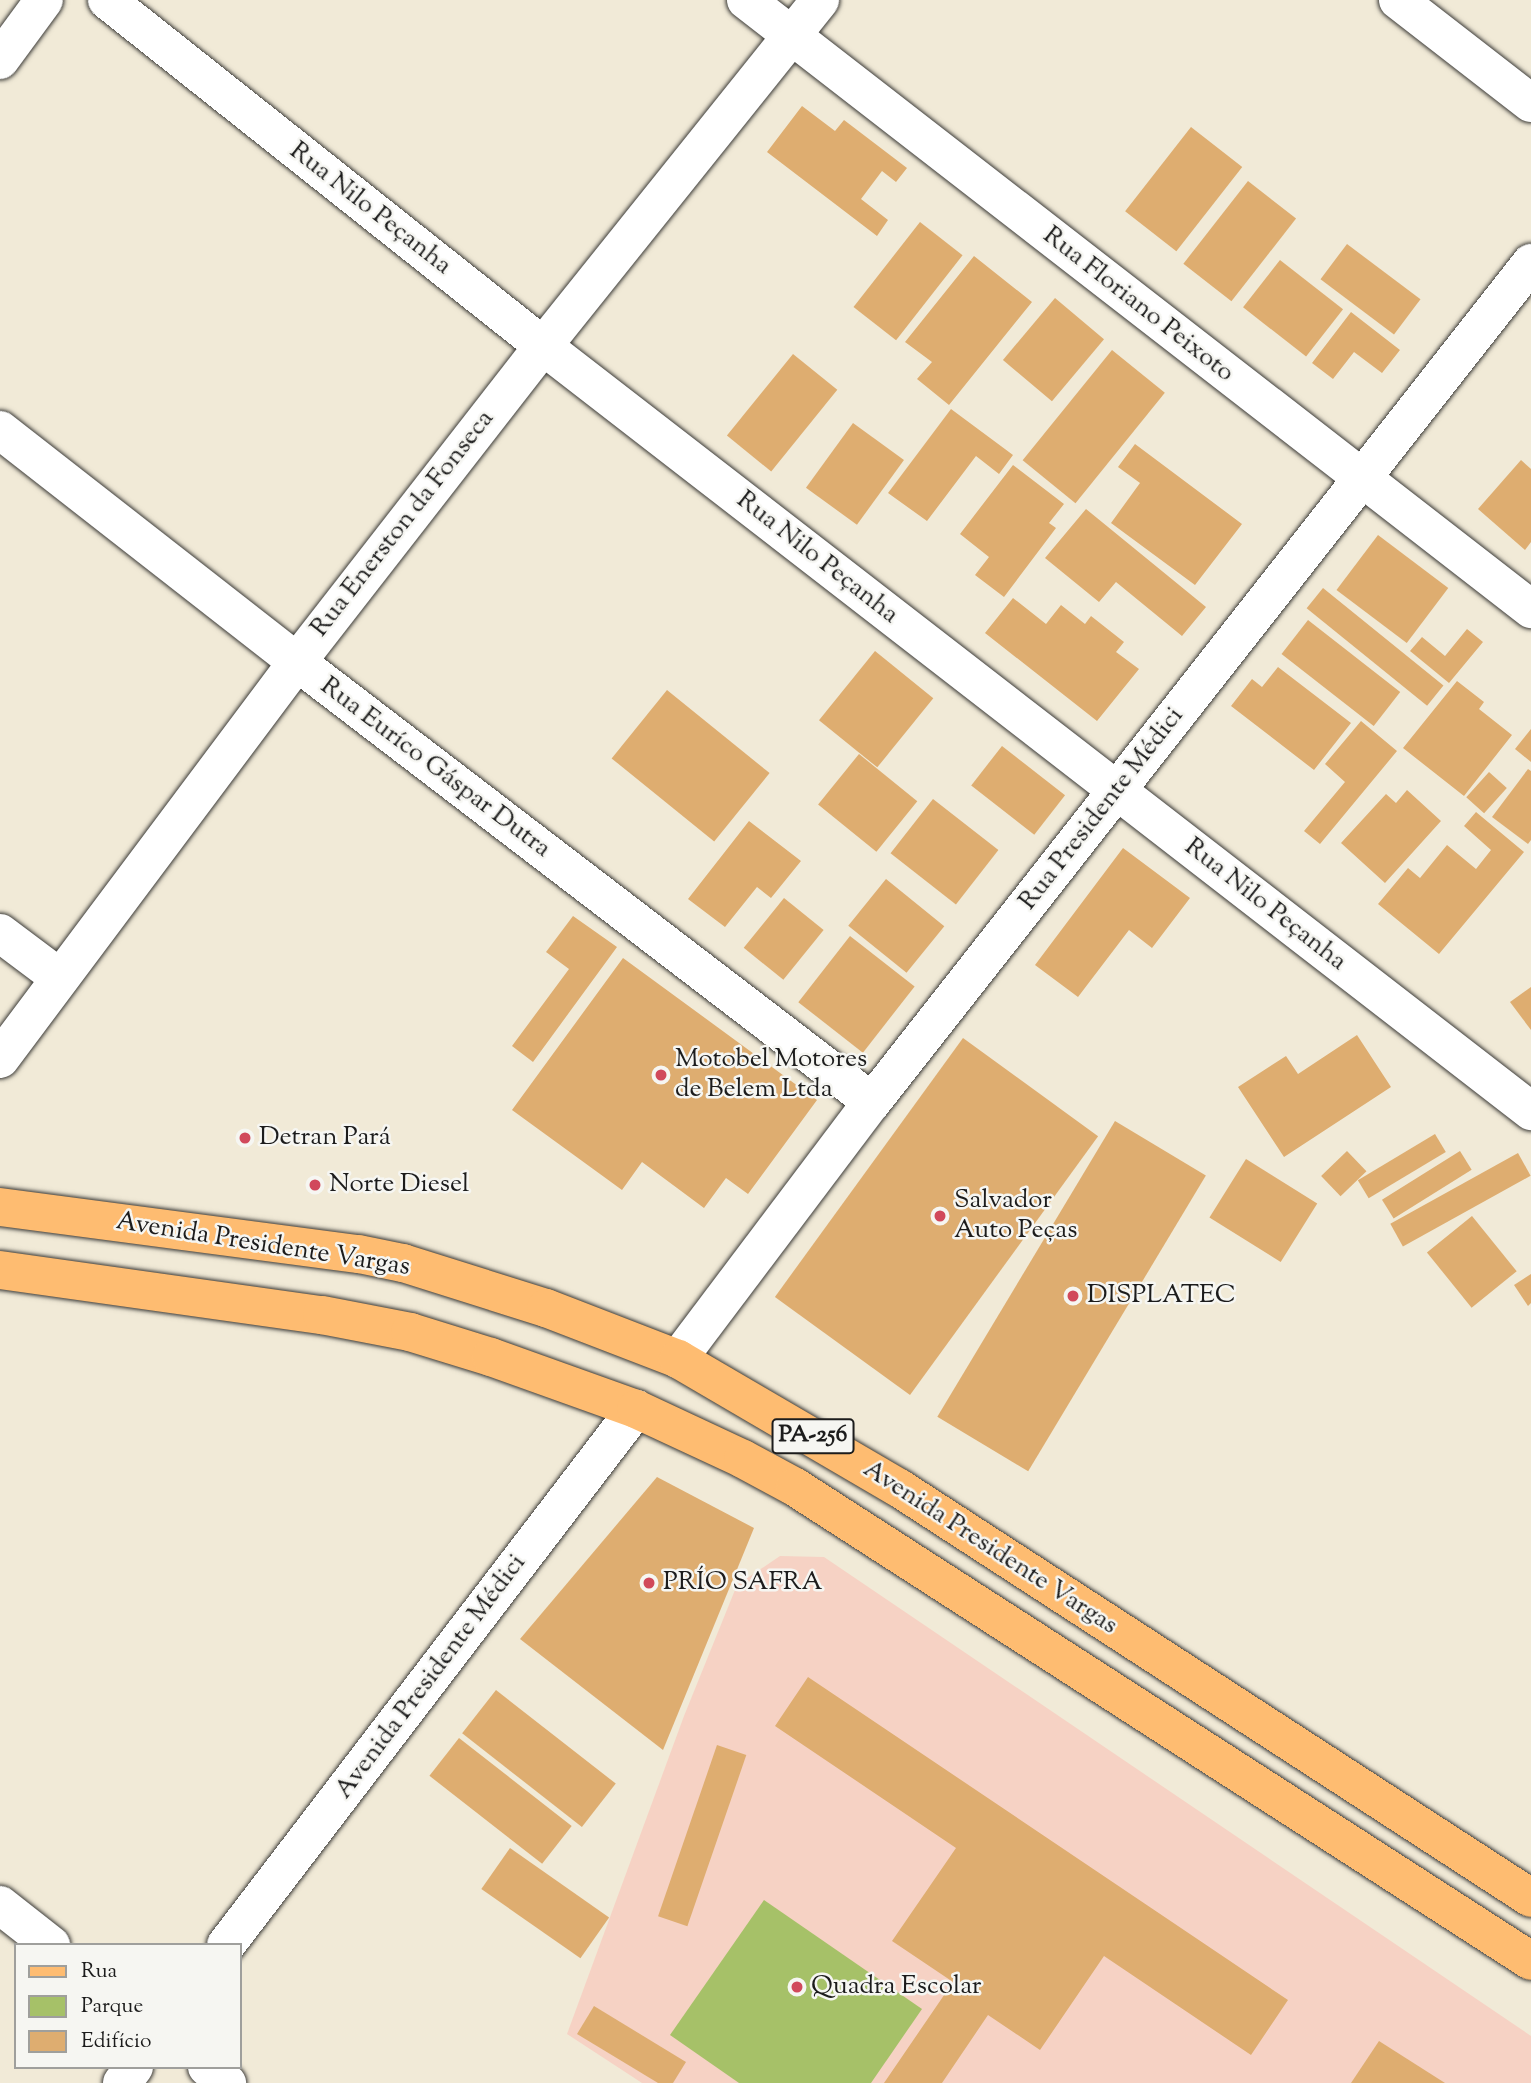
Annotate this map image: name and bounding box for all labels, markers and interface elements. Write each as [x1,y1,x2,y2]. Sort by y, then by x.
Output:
street label: Rua Nilo Peçanha [283,136,457,282]
street label: Rua Floriano Peixoto [1036,221,1240,389]
street label: Rua Enerston da Fonseca [305,404,501,644]
street label: Rua Nilo Peçanha [730,485,904,631]
street label: Rua Euríco Gáspar Dutra [314,671,556,865]
street label: Rua Presidente Médici [1013,701,1191,917]
street label: Rua Nilo Peçanha [1178,832,1352,978]
place label: Motobel Motores de Belem Ltda [675,1044,867,1106]
marker: Motobel Motores de Belem Ltda [653,1067,669,1083]
place label: Detran Pará [259,1122,391,1154]
marker: Detran Pará [237,1130,253,1146]
place label: Norte Diesel [329,1169,469,1201]
marker: Norte Diesel [307,1177,323,1193]
place label: Salvador Auto Peças [954,1185,1077,1246]
street label: Avenida Presidente Vargas [114,1206,412,1284]
marker: Salvador Auto Peças [932,1208,948,1224]
place label: DISPLATEC [1087,1280,1236,1312]
marker: DISPLATEC [1065,1288,1081,1304]
road number: PA-256 [771,1416,855,1456]
street label: Avenida Presidente Vargas [857,1454,1123,1642]
street label: Avenida Presidente Médici [329,1549,533,1805]
place label: PRÍO SAFRA [663,1567,823,1599]
marker: PRÍO SAFRA [641,1575,657,1591]
legend [14,1943,242,2069]
text: Rua [81,1957,117,1987]
place label: Quadra Escolar [811,1971,982,2003]
marker: Quadra Escolar [789,1979,805,1995]
text: Parque [81,1992,143,2022]
text: Edifício [81,2027,151,2057]

